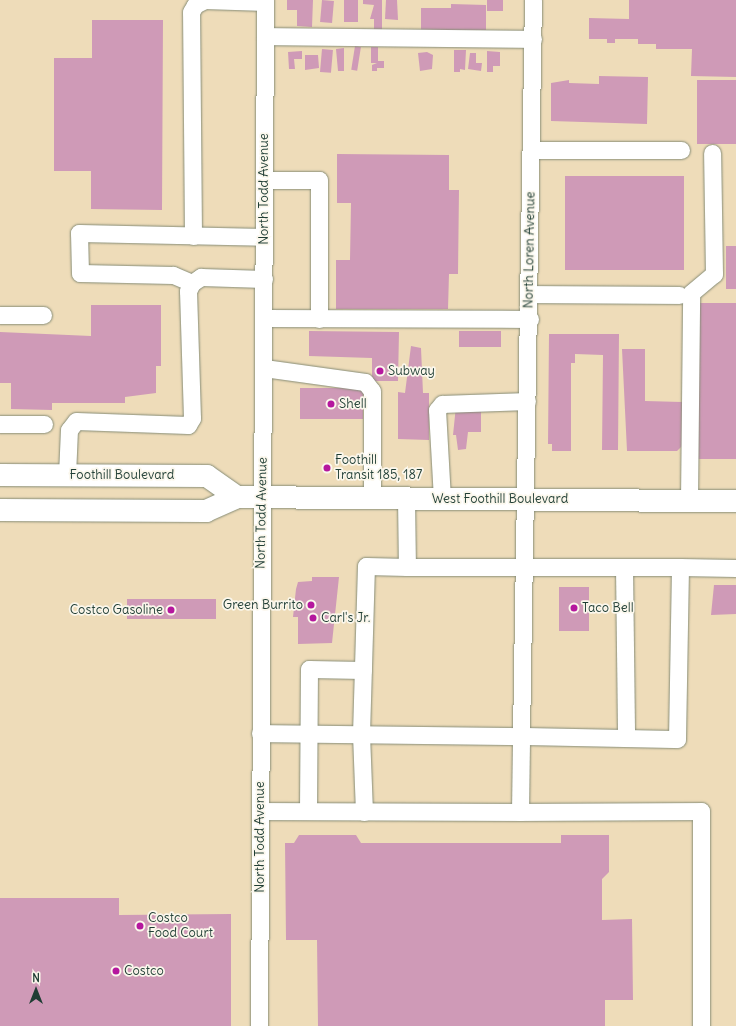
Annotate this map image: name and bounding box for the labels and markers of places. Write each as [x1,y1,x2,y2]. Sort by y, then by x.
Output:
place label: Subway [388,363,435,379]
marker: Subway [375,366,385,376]
place label: Shell [339,396,367,412]
marker: Shell [326,399,336,409]
place label: Foothill Transit 185, 187 [335,453,422,484]
marker: Foothill Transit 185, 187 [322,463,332,473]
place label: Green Burrito [223,597,303,613]
marker: Green Burrito [306,600,316,610]
place label: Taco Bell [582,600,634,616]
place label: Costco Gasoline [70,602,163,618]
marker: Taco Bell [569,603,579,613]
marker: Costco Gasoline [166,605,176,615]
place label: Carl's Jr. [321,610,370,626]
marker: Carl's Jr. [308,613,318,623]
place label: Costco Food Court [148,911,213,942]
marker: Costco Food Court [135,921,145,931]
place label: Costco [124,963,164,979]
marker: Costco [111,966,121,976]

